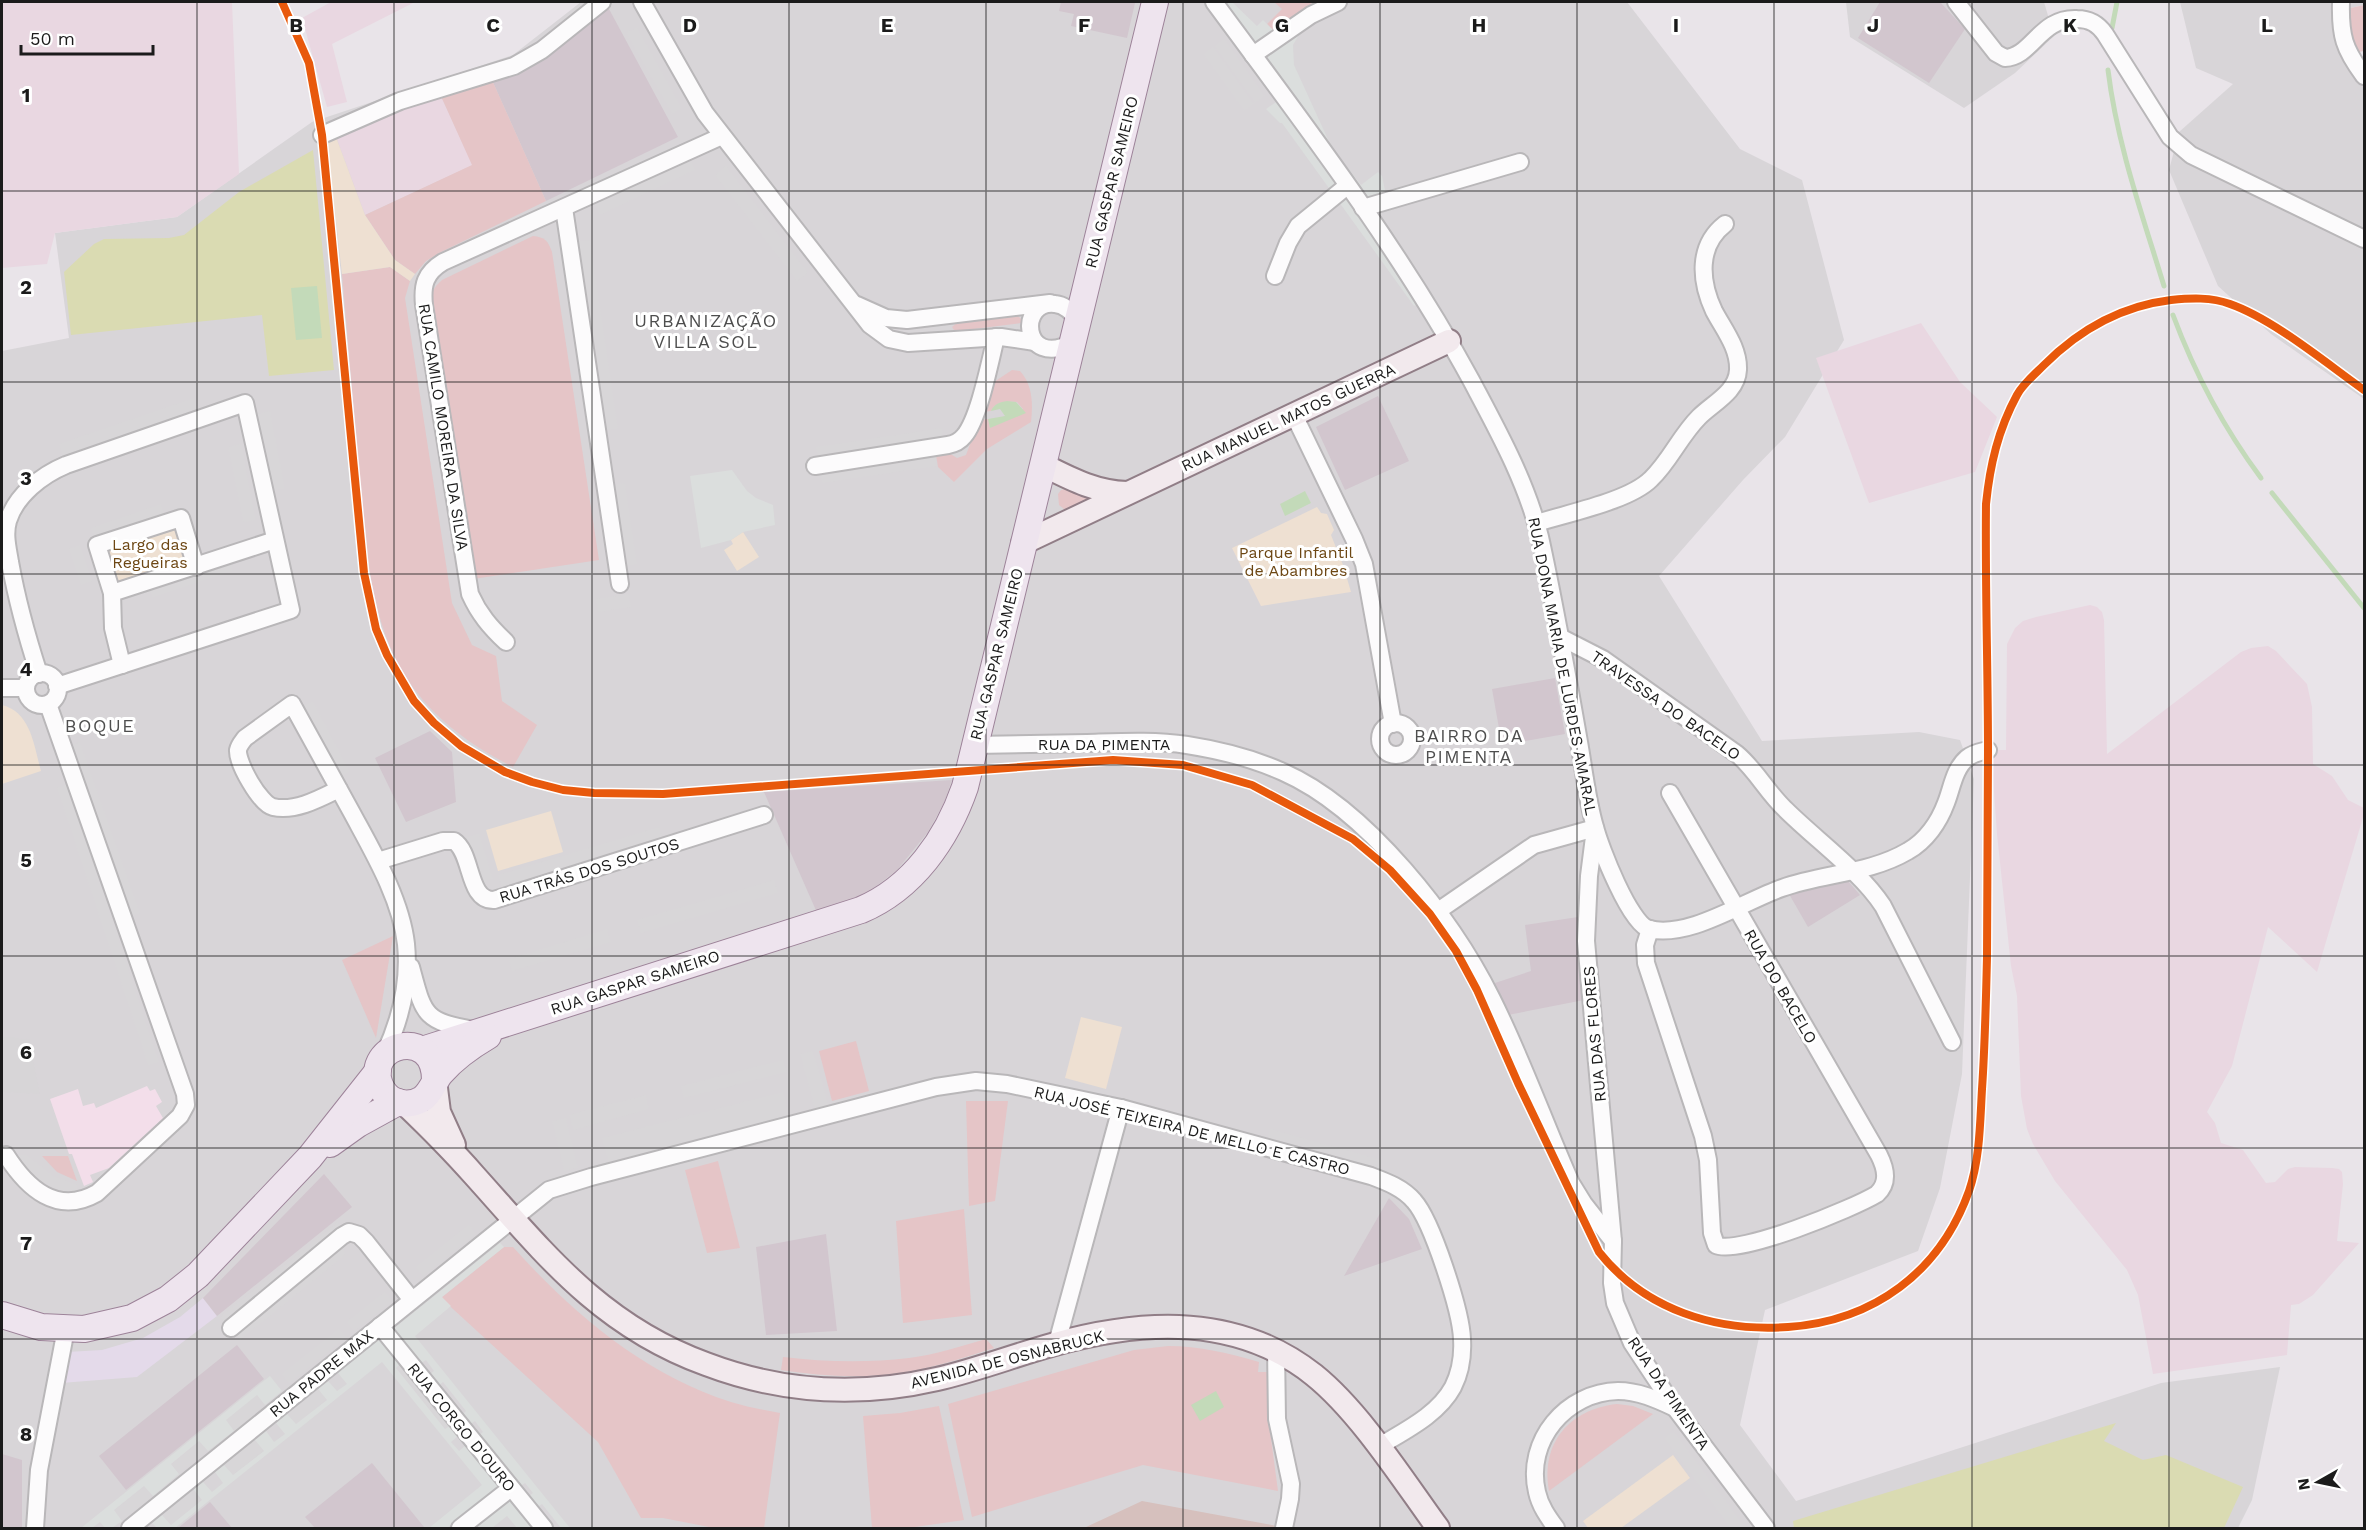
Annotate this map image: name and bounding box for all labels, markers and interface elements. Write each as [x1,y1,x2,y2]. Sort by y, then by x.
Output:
text: B [289,13,303,37]
text: C [486,13,500,37]
text: D [683,13,697,37]
text: E [881,13,893,37]
text: F [1078,13,1090,37]
text: G [1275,13,1289,37]
text: H [1472,13,1486,37]
text: I [1673,13,1679,37]
text: J [1867,13,1879,37]
text: K [2063,13,2077,37]
text: L [2261,13,2273,37]
scale bar [21,18,153,56]
text: 50 m [30,28,75,49]
text: 1 [22,83,30,107]
street label: RUA GASPAR SAMEIRO [1081,94,1142,270]
text: 2 [20,275,32,299]
street label: RUA CAMILO MOREIRA DA SILVA [415,302,473,553]
district label: URBANIZAÇÃO VILLA SOL [634,310,778,352]
street label: RUA MANUEL MATOS GUERRA [1178,359,1399,475]
text: 3 [20,466,32,490]
street label: RUA DONA MARIA DE LURDES AMARAL [1524,515,1601,817]
park label: Largo das Regueiras [112,535,188,572]
park label: Parque Infantil de Abambres [1239,543,1353,580]
street label: RUA GASPAR SAMEIRO [966,566,1027,742]
street label: TRAVESSA DO BACELO [1587,647,1744,764]
text: 4 [20,657,33,681]
district label: BOQUE [65,715,135,736]
district label: BAIRRO DA PIMENTA [1414,725,1524,767]
street label: RUA DA PIMENTA [1038,735,1171,754]
street label: RUA TRÁS DOS SOUTOS [497,834,681,907]
text: 5 [20,848,32,872]
street label: RUA DO BACELO [1740,926,1821,1047]
street label: RUA GASPAR SAMEIRO [548,946,722,1019]
street label: RUA DAS FLORES [1579,965,1610,1103]
text: 6 [20,1040,32,1064]
street label: RUA JOSÉ TEIXEIRA DE MELLO E CASTRO [1032,1082,1352,1179]
text: 7 [20,1231,32,1255]
street label: RUA PADRE MAX [266,1326,377,1421]
street label: AVENIDA DE OSNABRUCK [908,1326,1106,1393]
street label: RUA DA PIMENTA [1624,1333,1714,1454]
street label: RUA CORGO D'OURO [404,1359,520,1496]
text: 8 [20,1422,32,1446]
north arrow [2288,1452,2348,1512]
text: N [2293,1477,2314,1492]

